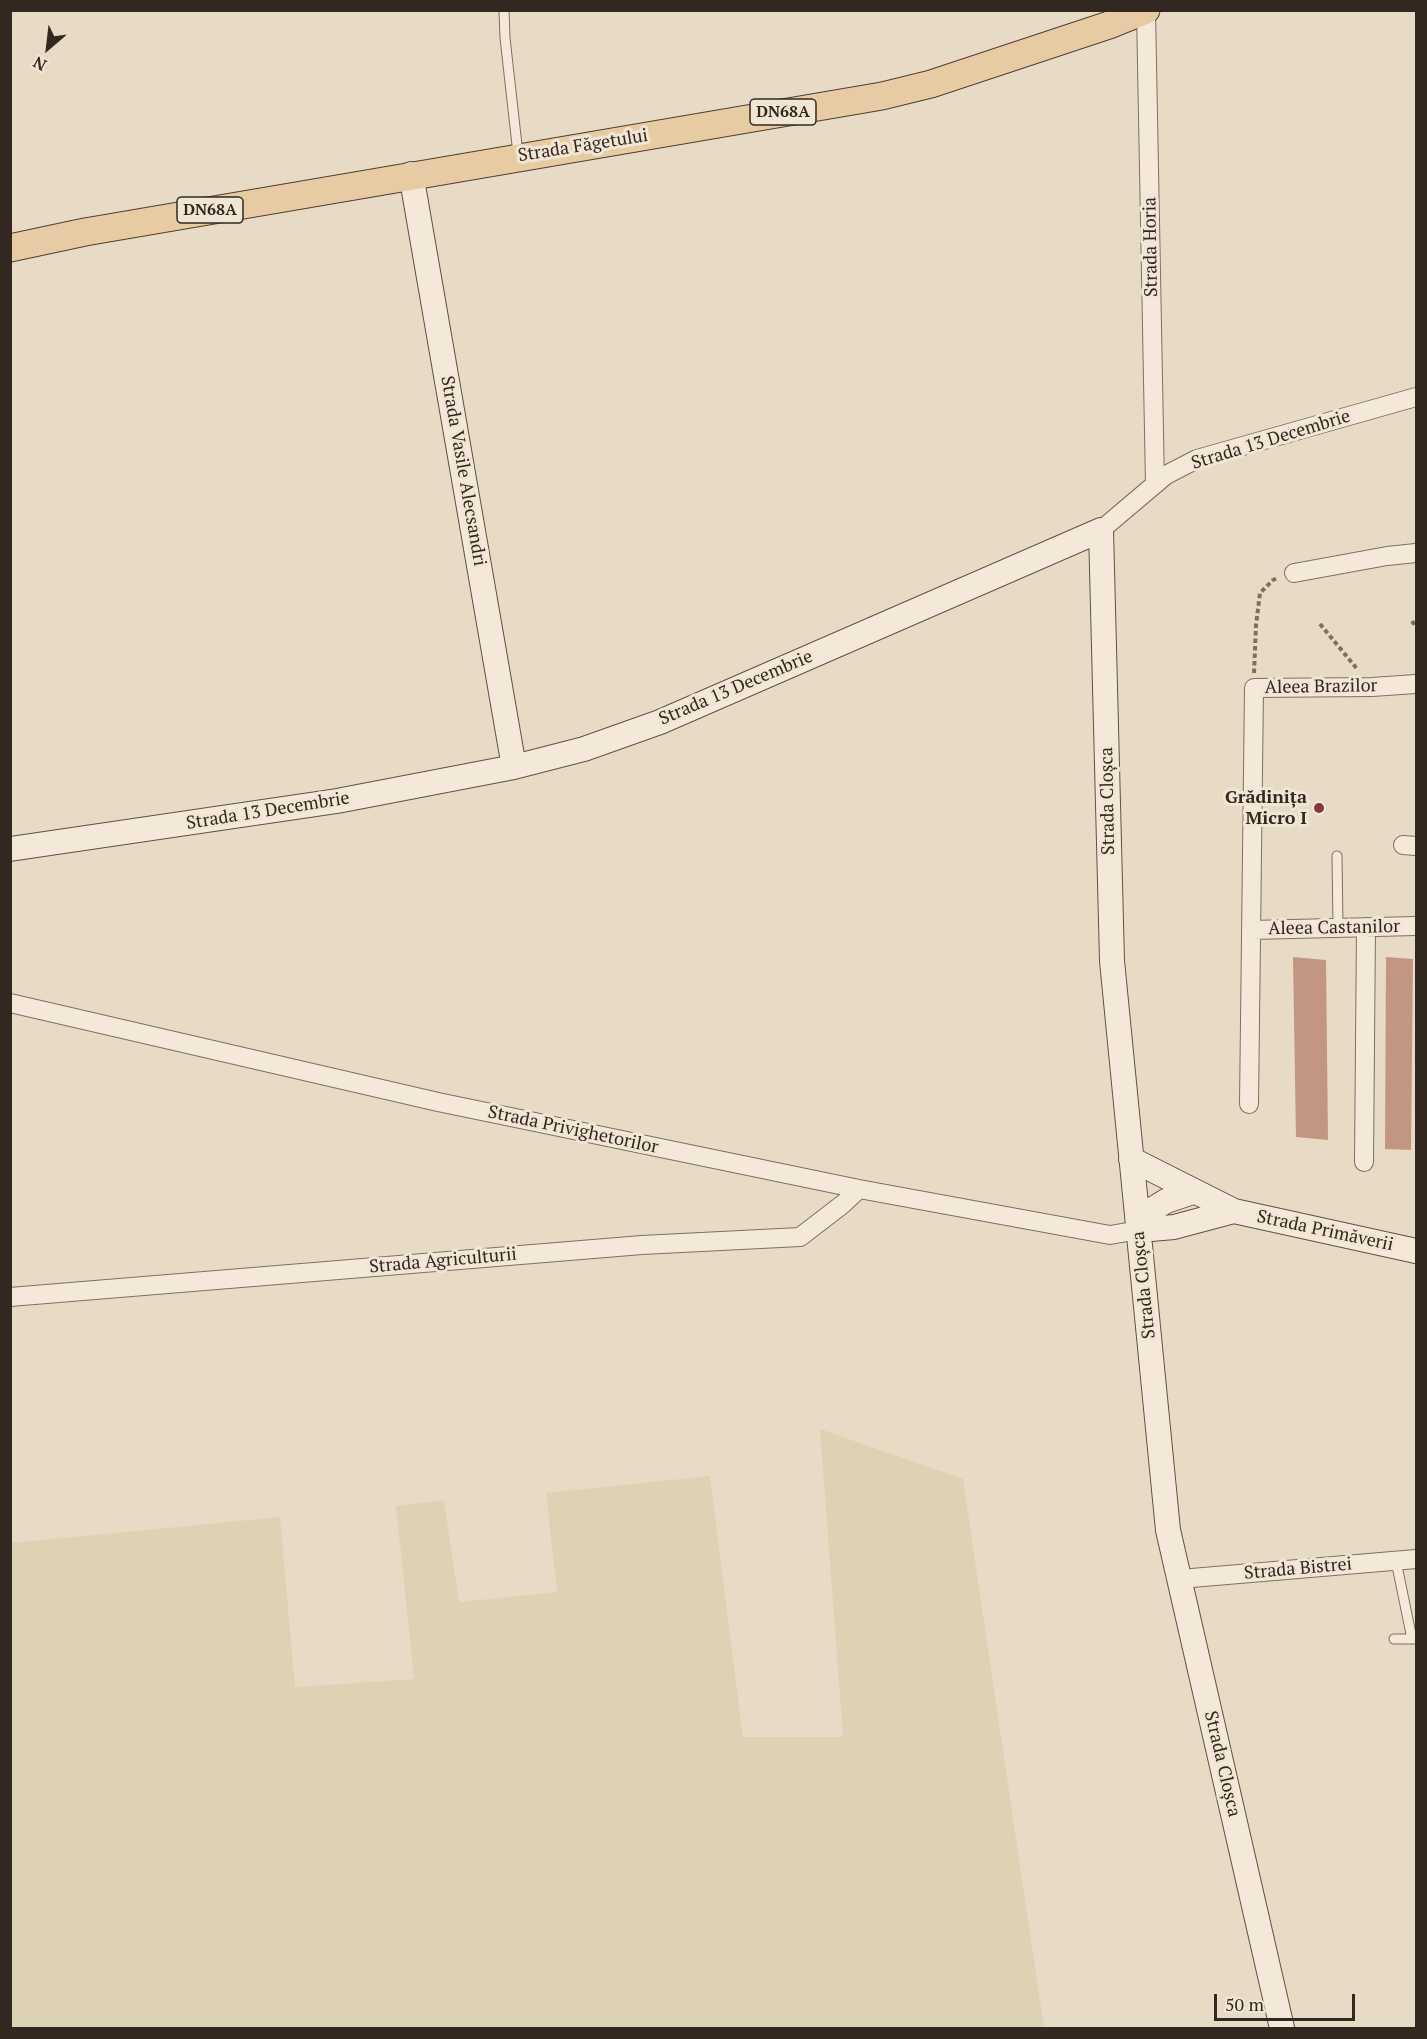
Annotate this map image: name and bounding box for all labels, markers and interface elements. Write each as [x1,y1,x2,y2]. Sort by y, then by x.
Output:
north arrow [18,18,78,78]
text: N [29,51,50,76]
road number: DN68A [750,99,816,125]
street label: Strada Făgetului [516,125,650,167]
road number: DN68A [177,197,243,223]
street label: Strada Horia [1139,197,1163,297]
street label: Strada Vasile Alecsandri [436,374,490,568]
street label: Strada 13 Decembrie [1189,406,1353,474]
street label: Strada 13 Decembrie [656,646,816,730]
street label: Aleea Brazilor [1264,675,1378,699]
street label: Strada Cloșca [1096,747,1120,855]
street label: Strada 13 Decembrie [185,787,351,835]
place label: Grădinița Micro I [1225,787,1307,830]
marker: Grădinița Micro I [1312,801,1326,815]
street label: Aleea Castanilor [1268,916,1400,940]
street label: Strada Privighetorilor [486,1101,660,1159]
street label: Strada Primăverii [1255,1206,1395,1256]
street label: Strada Cloșca [1128,1230,1160,1340]
street label: Strada Agriculturii [368,1244,518,1278]
street label: Strada Bistrei [1243,1554,1353,1584]
street label: Strada Cloșca [1199,1709,1245,1819]
scale bar [1217,1982,1358,2020]
text: 50 m [1225,1992,1264,2016]

